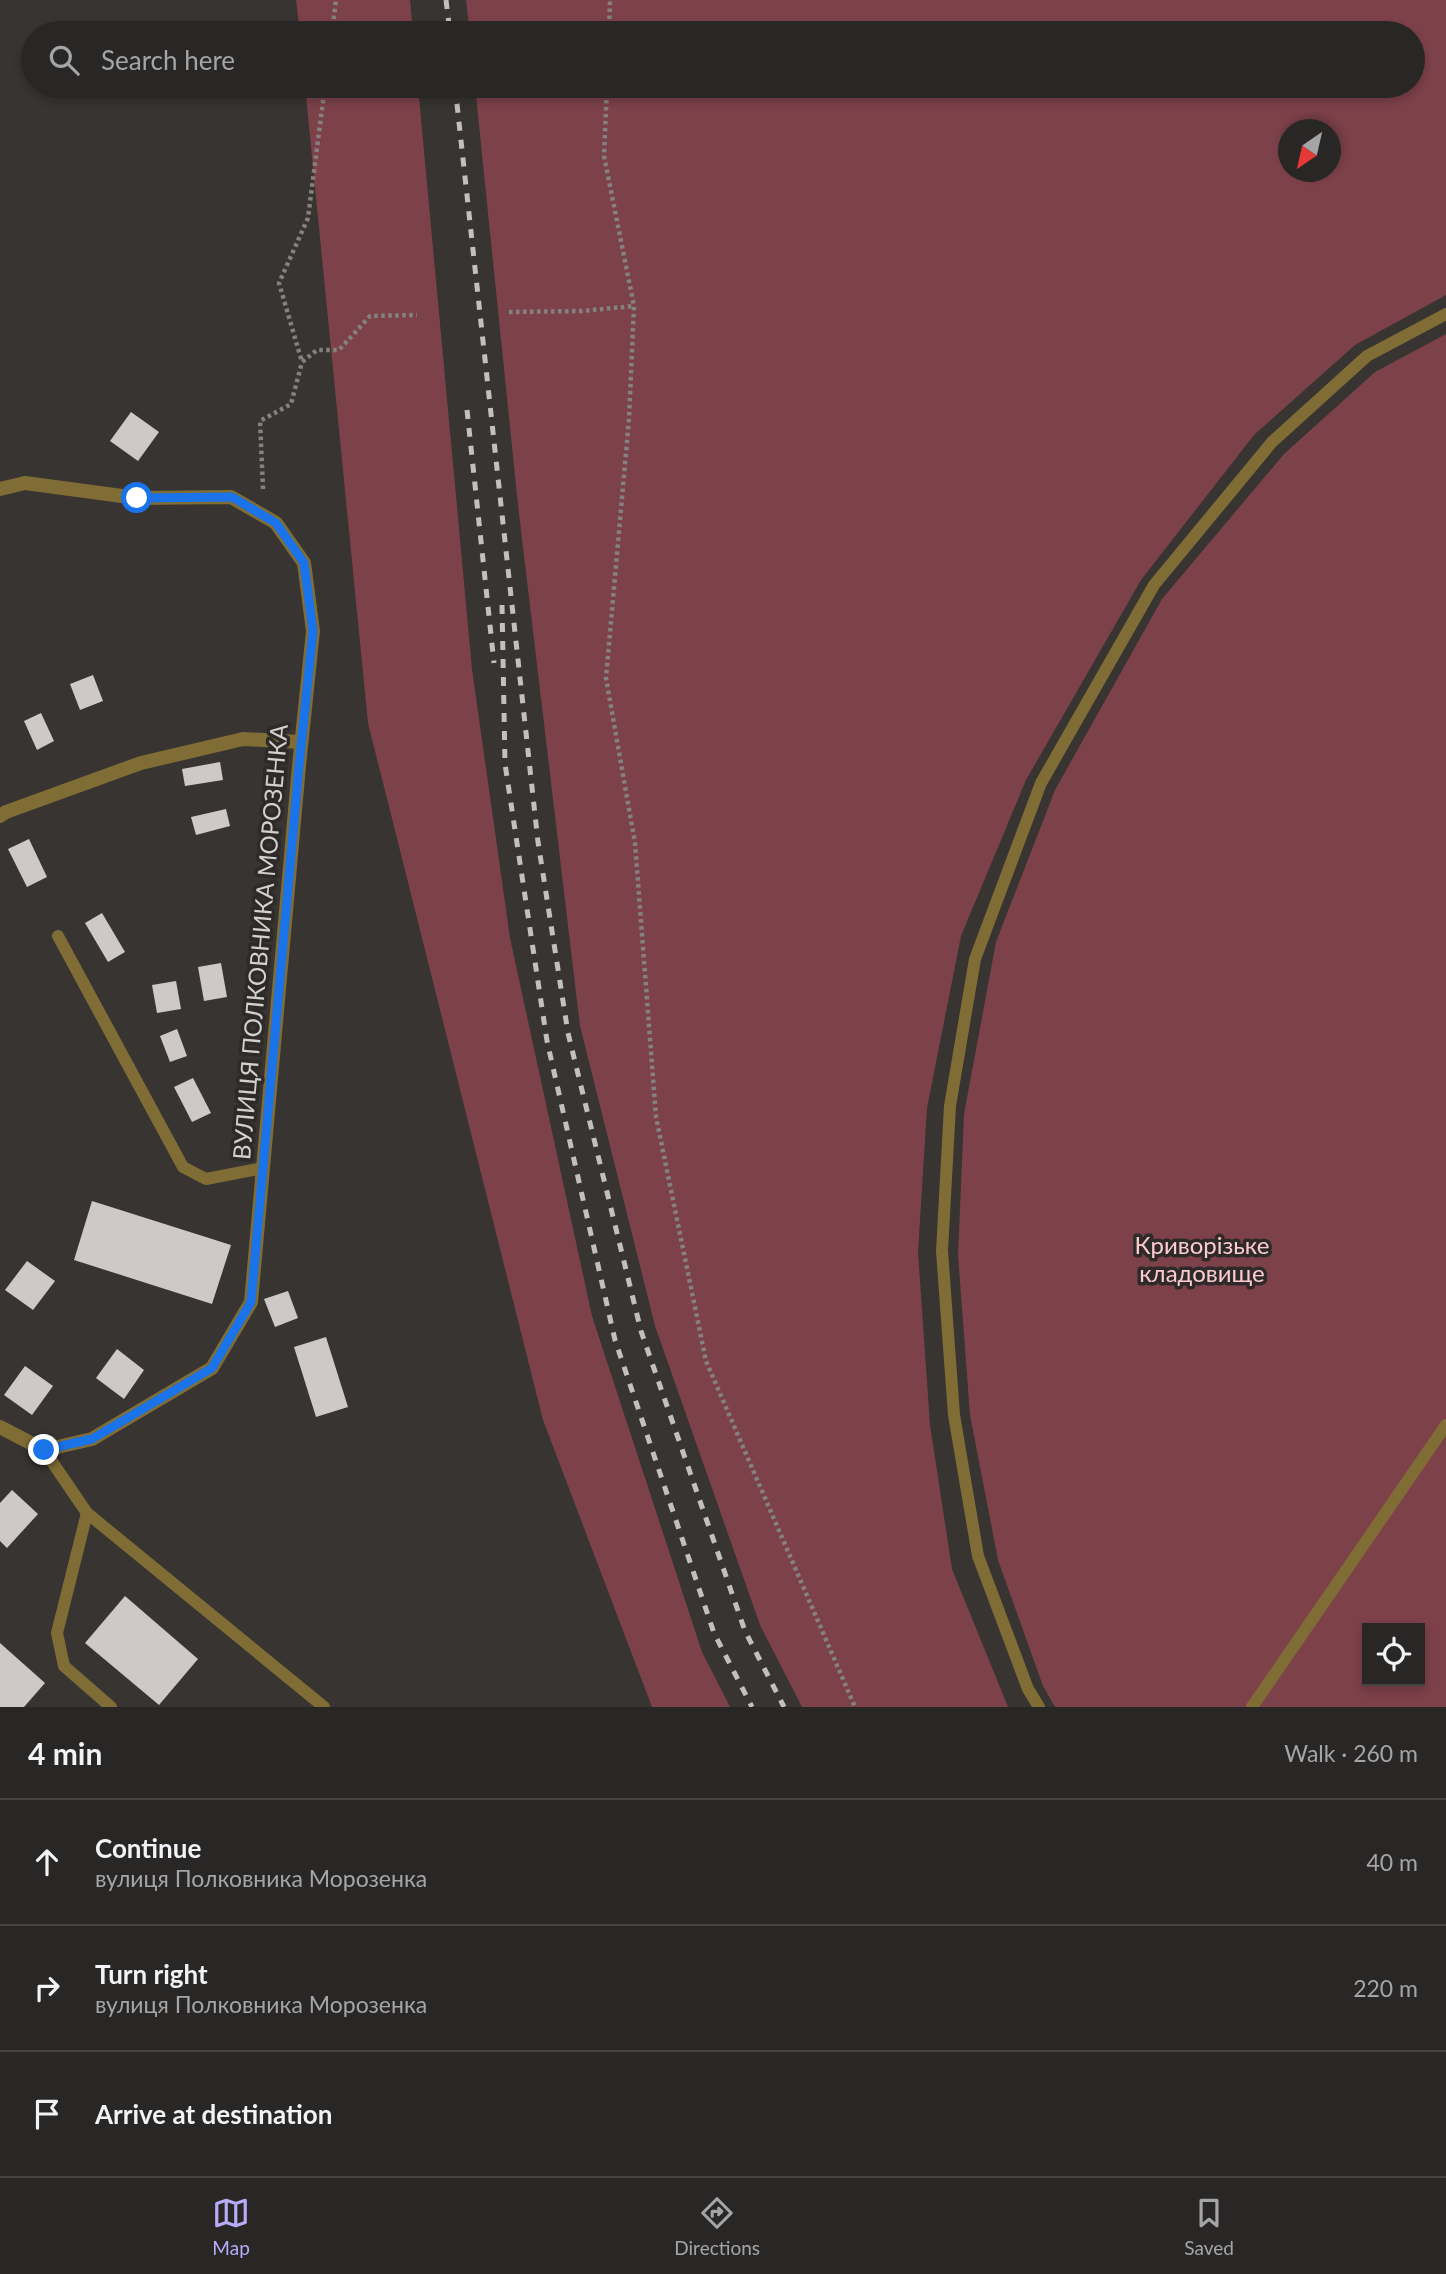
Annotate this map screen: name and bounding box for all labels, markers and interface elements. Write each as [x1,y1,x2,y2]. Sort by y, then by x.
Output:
search box [21,21,1425,98]
icon: search [45,41,83,79]
text: Search here [101,44,235,76]
north arrow [1278,119,1341,182]
route start [121,482,152,513]
street label: ВУЛИЦЯ ПОЛКОВНИКА МОРОЗЕНКА [226,722,293,1161]
park label: Криворізьке кладовище [1135,1230,1269,1287]
route end [28,1434,59,1465]
map controls [1362,1623,1425,1686]
button: locate [1362,1623,1425,1686]
text: 4 min [28,1735,102,1771]
text: Walk · 260 m [1284,1739,1418,1767]
text: Continue [95,1832,201,1864]
icon: ahead [28,1843,66,1881]
text: 40 m [1367,1848,1418,1876]
text: вулиця Полковника Морозенка [95,1864,427,1892]
text: Turn right [95,1958,208,1990]
icon: right [28,1969,66,2007]
text: 220 m [1353,1974,1418,2002]
text: вулиця Полковника Морозенка [95,1990,427,2018]
icon: arrive [28,2095,66,2133]
text: Arrive at destination [95,2098,332,2130]
tab: Map [212,2194,250,2259]
tab: Directions [674,2194,760,2259]
tab: Saved [1184,2194,1234,2259]

